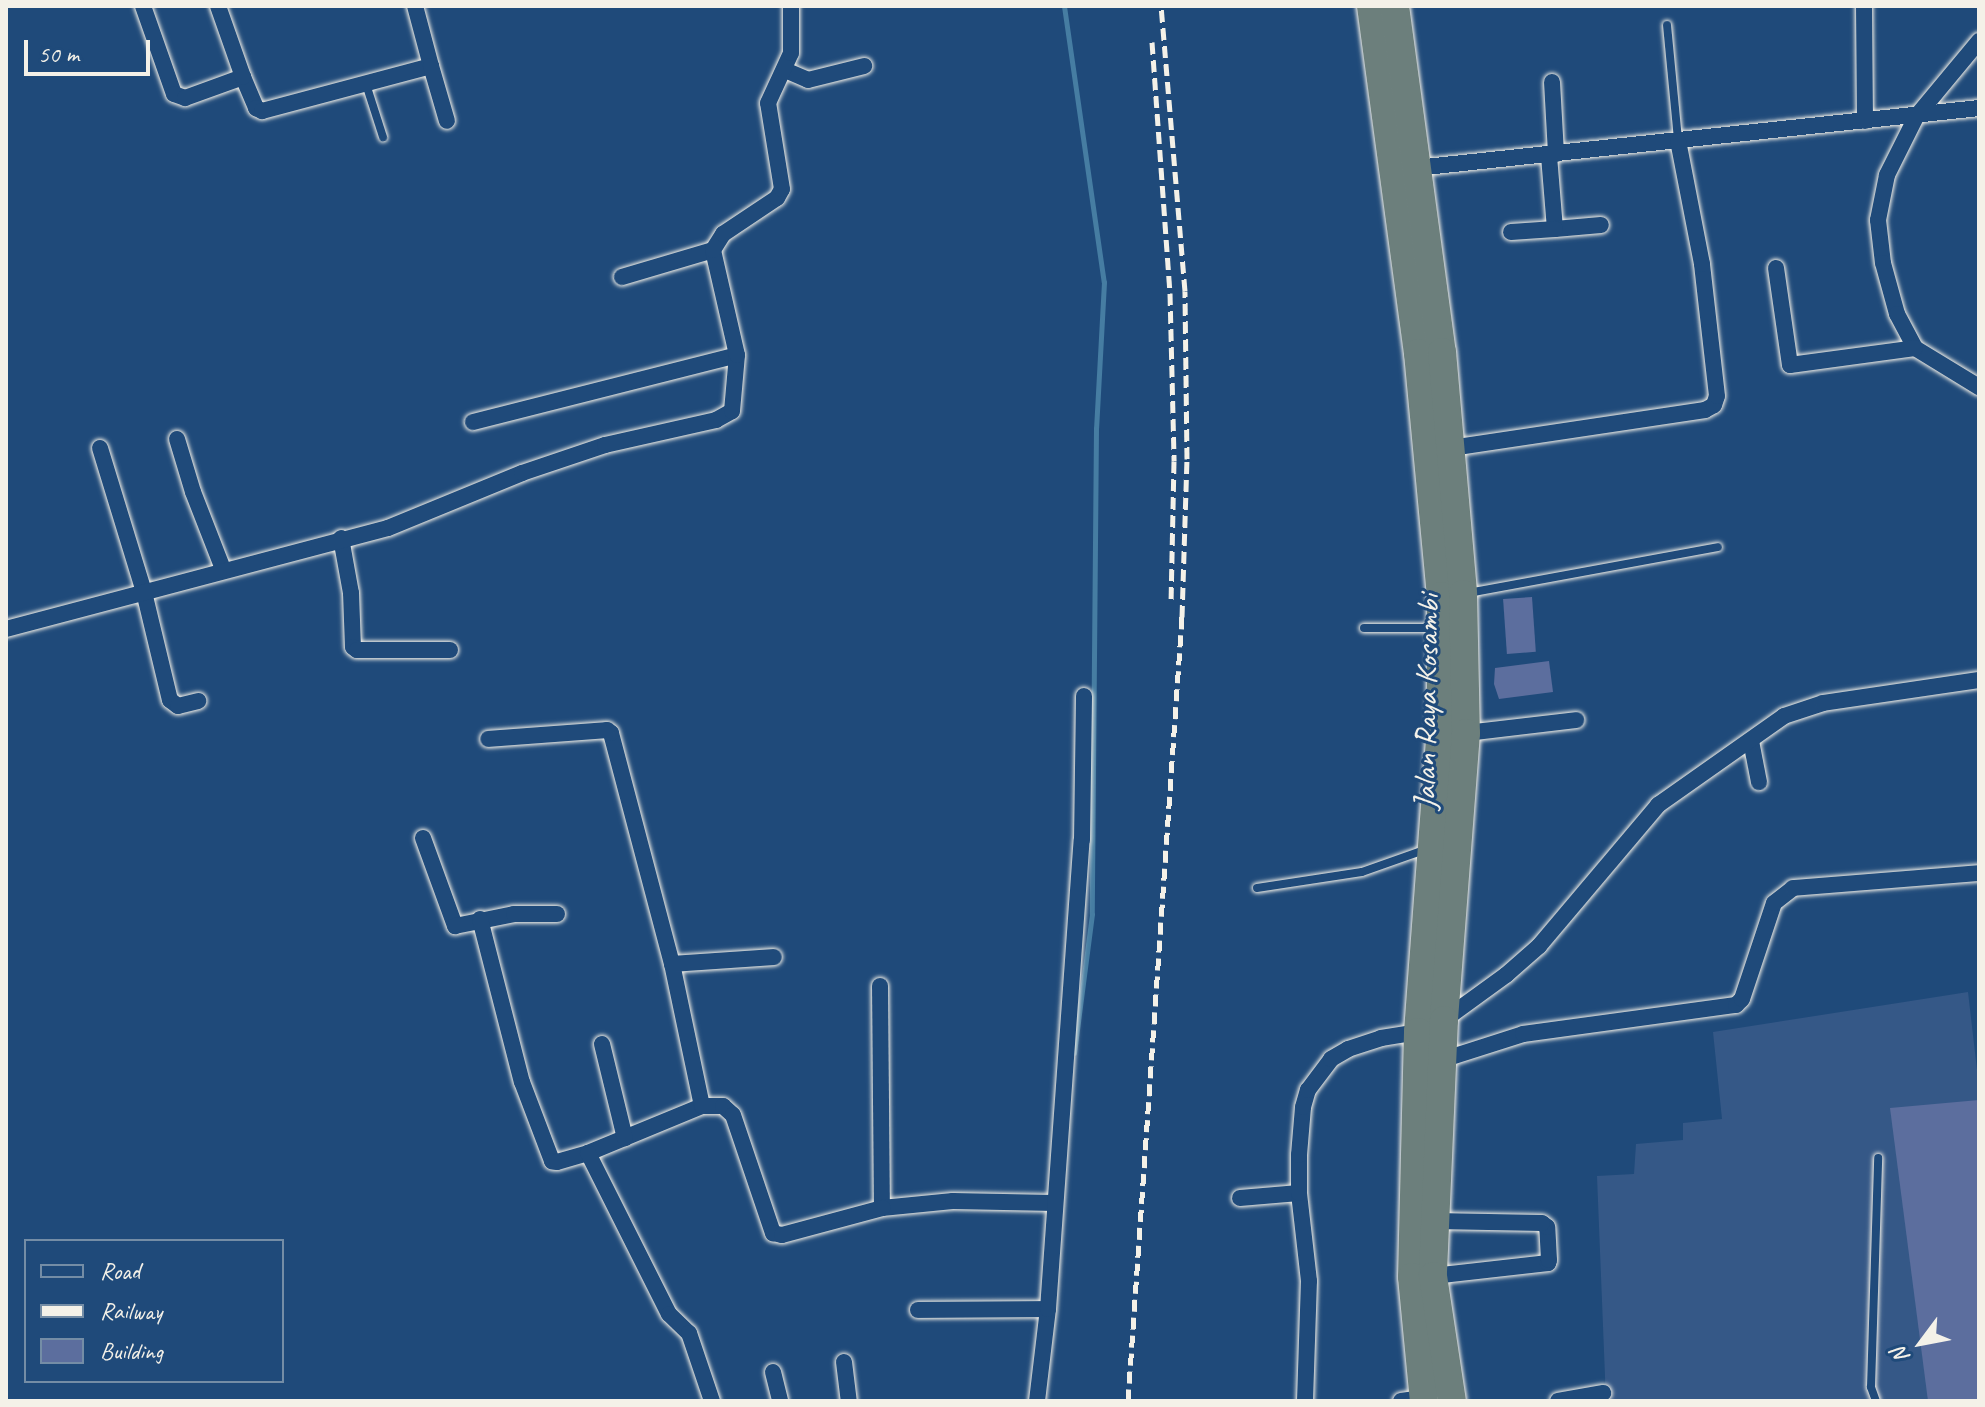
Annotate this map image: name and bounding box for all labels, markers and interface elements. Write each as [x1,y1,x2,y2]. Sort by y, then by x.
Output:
scale bar [28,24,154,74]
text: 50 m [38,39,79,69]
street label: Jalan Raya Kosambi [1406,594,1448,810]
legend [24,1239,284,1383]
text: Road [100,1256,140,1286]
text: Railway [100,1296,162,1326]
north arrow [1881,1303,1961,1383]
text: Building [100,1336,163,1366]
text: N [1885,1343,1916,1369]

